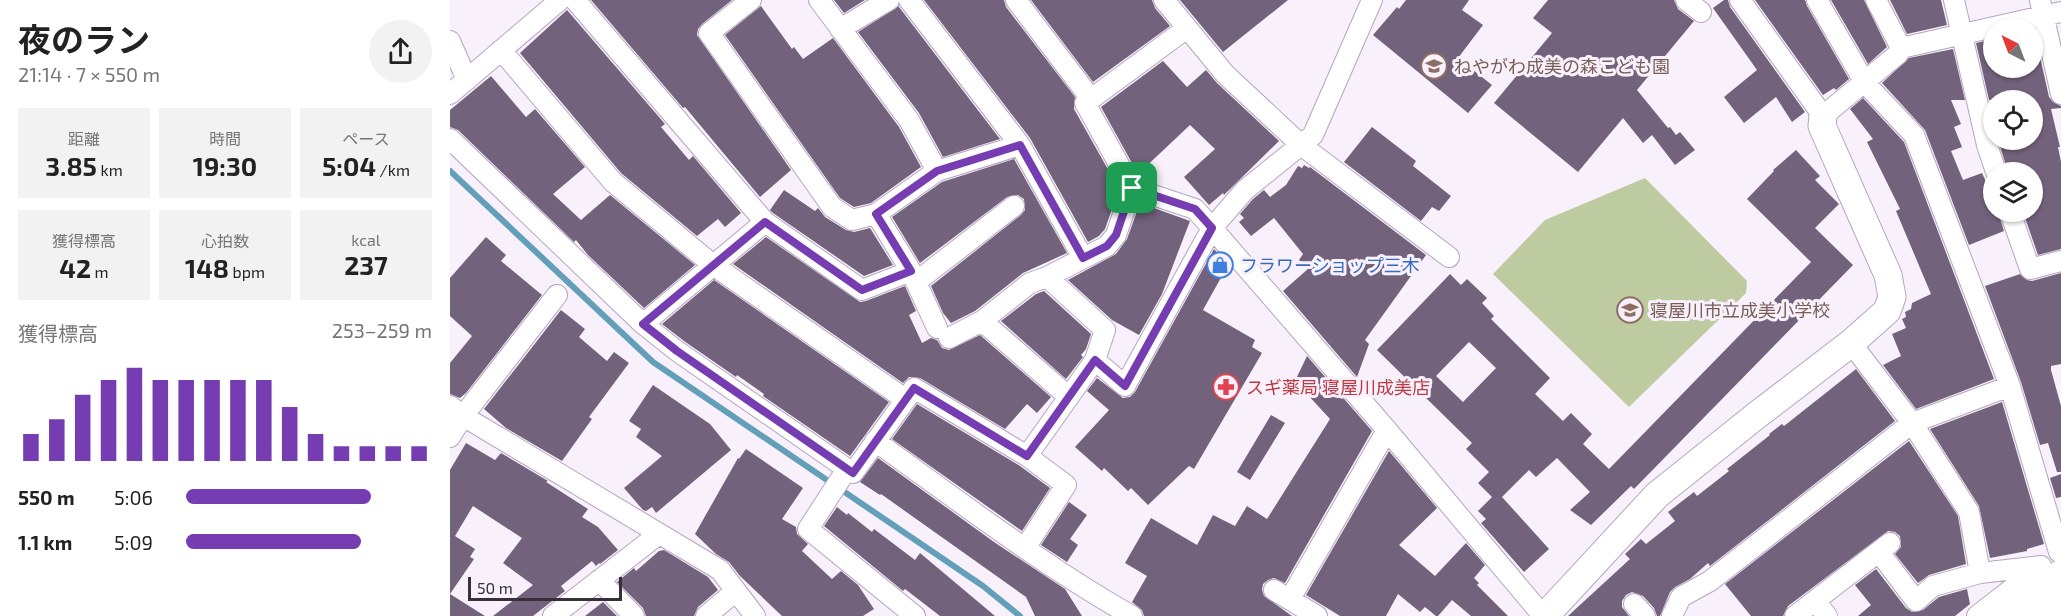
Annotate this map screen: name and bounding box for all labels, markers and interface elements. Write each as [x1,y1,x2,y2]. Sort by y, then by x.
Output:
north arrow [1983,18,2043,78]
map controls [1983,18,2043,222]
text: 夜のラン [18,19,150,59]
button: share [369,20,432,83]
school or university icon: ねやがわ成美の森こども園 [1419,51,1449,81]
place label: ねやがわ成美の森こども園 [1454,55,1670,77]
text: 21:14 · 7 × 550 m [18,62,160,86]
button: locate [1983,90,2043,150]
text: 距離 [68,129,100,148]
text: 時間 [209,129,241,148]
text: ペース [342,129,390,148]
text: 3.85 [45,150,97,181]
text: 19:30 [193,150,257,181]
text: 5:04 [322,150,376,181]
text: km [97,160,123,179]
text: /km [376,160,410,179]
pin [1106,162,1157,213]
button: layers [1983,162,2043,222]
icon: arrive [1115,171,1148,204]
text: kcal [351,230,381,249]
text: 獲得標高 [52,231,116,250]
text: 心拍数 [201,231,249,250]
text: 237 [344,249,388,280]
shop icon: フラワーショップ三木 [1205,250,1235,280]
text: 42 [59,252,91,283]
text: 148 [185,252,229,283]
place label: フラワーショップ三木 [1240,254,1420,276]
text: m [91,262,109,281]
text: bpm [229,262,265,281]
school or university icon: 寝屋川市立成美小学校 [1615,295,1645,325]
place label: 寝屋川市立成美小学校 [1650,299,1830,321]
text: 253–259 m [332,318,432,342]
text: 獲得標高 [18,321,98,345]
pharmacy icon: スギ薬局 寝屋川成美店 [1211,372,1241,402]
place label: スギ薬局 寝屋川成美店 [1246,376,1430,398]
text: 550 m [18,485,75,509]
text: 5:06 [114,485,153,509]
text: 1.1 km [18,530,72,554]
text: 5:09 [114,530,153,554]
scale bar [468,574,622,602]
text: 50 m [477,578,513,597]

